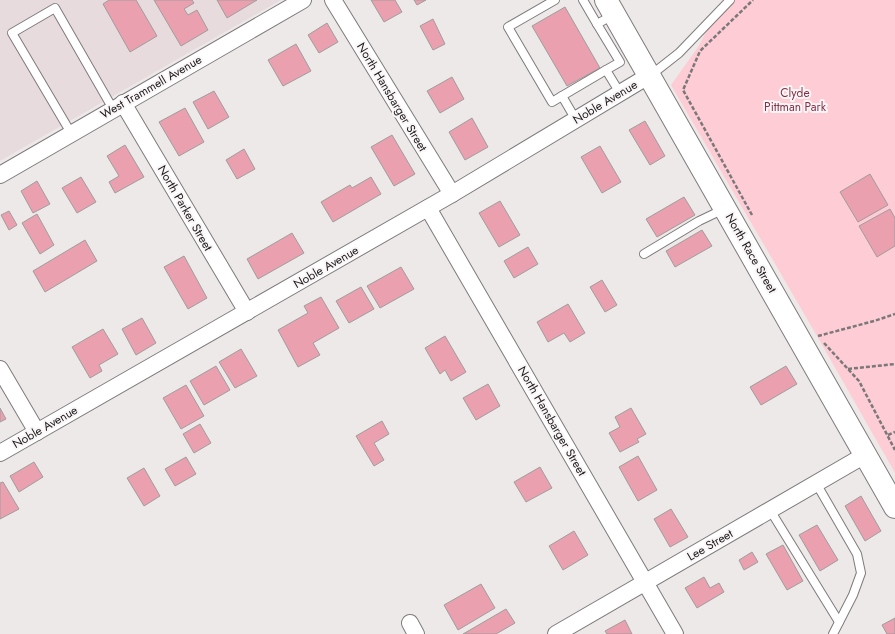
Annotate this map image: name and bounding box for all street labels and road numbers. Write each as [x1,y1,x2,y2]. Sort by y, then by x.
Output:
street label: North Hansbarger Street [352,39,432,155]
street label: West Trammell Avenue [97,51,205,123]
street label: Noble Avenue [569,76,641,128]
street label: North Parker Street [153,162,217,254]
street label: North Race Street [721,210,781,296]
street label: Noble Avenue [290,241,362,293]
street label: North Hansbarger Street [513,363,591,479]
street label: Noble Avenue [9,401,81,453]
street label: Lee Street [684,525,736,565]

